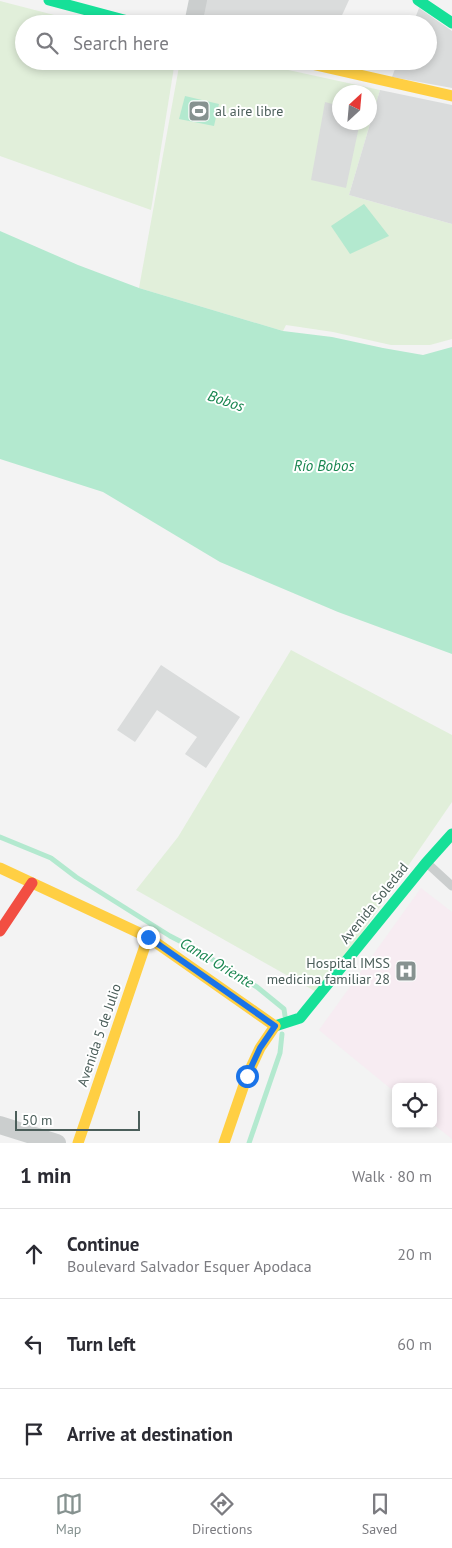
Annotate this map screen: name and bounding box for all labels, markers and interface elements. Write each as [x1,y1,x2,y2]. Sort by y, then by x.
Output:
search box [15,15,437,70]
icon: search [33,29,61,57]
text: Search here [73,31,169,55]
north arrow [332,85,377,130]
sports icon: al aire libre [187,99,211,123]
place label: al aire libre [215,102,283,120]
water label: Bobos [206,386,247,416]
water label: Río Bobos [294,456,354,475]
street label: Avenida Soledad [336,859,412,947]
route end [137,926,160,949]
water label: Canal Oriente [177,933,258,992]
place label: Hospital IMSS medicina familiar 28 [267,954,390,988]
hospital icon: Hospital IMSS medicina familiar 28 [394,959,418,983]
street label: Avenida 5 de Julio [73,981,125,1089]
route start [236,1065,259,1088]
map controls [392,1083,437,1128]
button: locate [392,1083,437,1128]
scale bar [15,1108,140,1131]
text: 50 m [22,1111,52,1129]
text: 1 min [20,1162,71,1189]
text: Walk · 80 m [352,1166,432,1186]
text: Continue [67,1232,139,1256]
icon: ahead [20,1240,48,1268]
text: 20 m [397,1244,432,1264]
text: Boulevard Salvador Esquer Apodaca [67,1256,312,1276]
icon: left [20,1330,48,1358]
text: Turn left [67,1332,136,1356]
text: 60 m [397,1334,432,1354]
icon: arrive [20,1420,48,1448]
text: Arrive at destination [67,1422,233,1446]
tab: Map [55,1490,83,1538]
tab: Directions [192,1490,252,1538]
tab: Saved [362,1490,397,1538]

